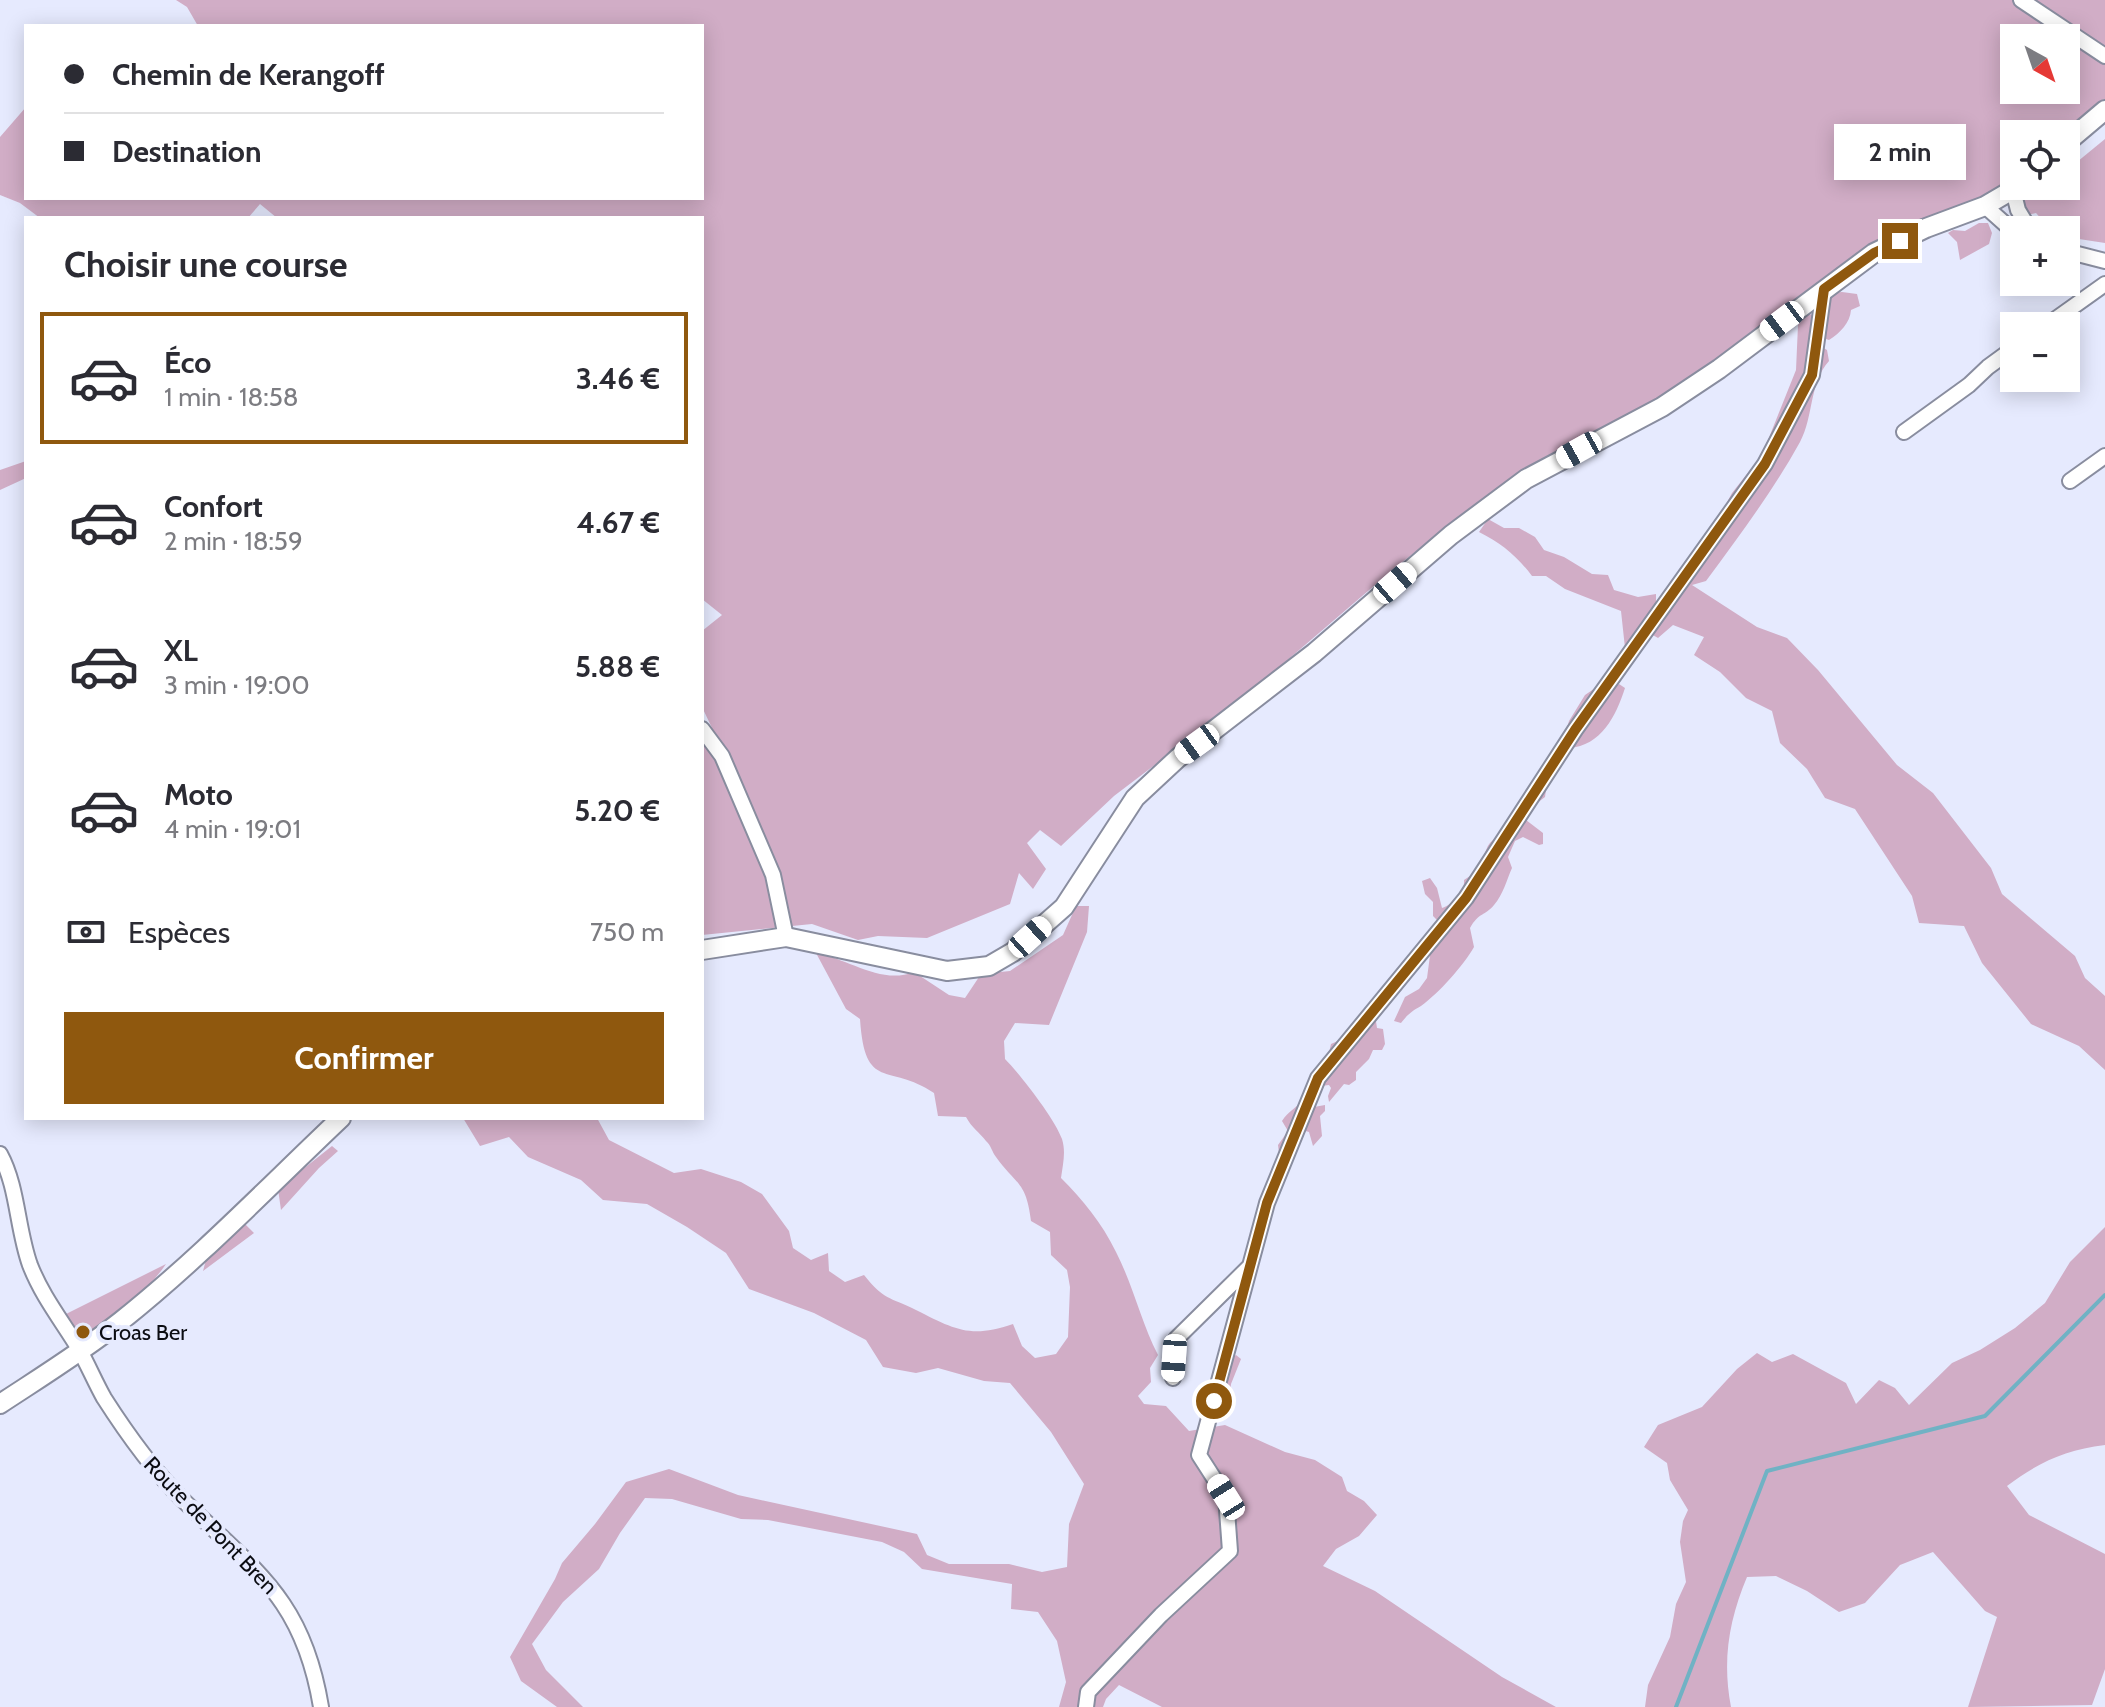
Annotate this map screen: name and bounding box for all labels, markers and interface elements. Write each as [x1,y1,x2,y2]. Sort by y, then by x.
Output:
north arrow [2000,24,2080,104]
map controls [2000,24,2080,392]
text: Chemin de Kerangoff [112,56,385,93]
button: locate [2000,120,2080,200]
callout: 2 min [1834,125,1966,181]
text: Destination [112,133,262,170]
text: 2 min [1869,136,1931,168]
button: + [2000,216,2080,296]
route end [1882,223,1918,259]
text: Choisir une course [64,242,347,286]
car [1756,297,1808,345]
button: − [2000,312,2080,392]
icon: car [68,342,140,414]
text: Éco [164,344,211,381]
text: 3.46 € [576,360,660,397]
text: 1 min · 18:58 [164,381,299,413]
car [1552,428,1606,472]
icon: car [68,486,140,558]
text: Confort [164,488,263,525]
text: 4.67 € [577,504,660,541]
text: 2 min · 18:59 [164,525,303,557]
car [1369,558,1421,608]
icon: car [68,630,140,702]
text: XL [164,632,198,669]
text: 5.88 € [575,648,660,685]
text: 3 min · 19:00 [164,669,310,701]
car [1171,720,1223,768]
icon: car [68,774,140,846]
text: Moto [164,776,233,813]
text: 5.20 € [574,792,660,829]
text: 4 min · 19:01 [164,813,301,845]
icon: cash [64,910,108,954]
car [1004,912,1056,962]
text: Espèces [128,914,230,951]
text: 750 m [590,916,664,948]
button: Confirmer [64,1012,664,1104]
place label: Croas Ber [99,1319,187,1346]
marker: Croas Ber [74,1323,92,1341]
car [1160,1333,1188,1383]
route start [1196,1383,1232,1419]
street label: Route de Pont Bren [138,1451,283,1600]
car [1203,1470,1249,1524]

